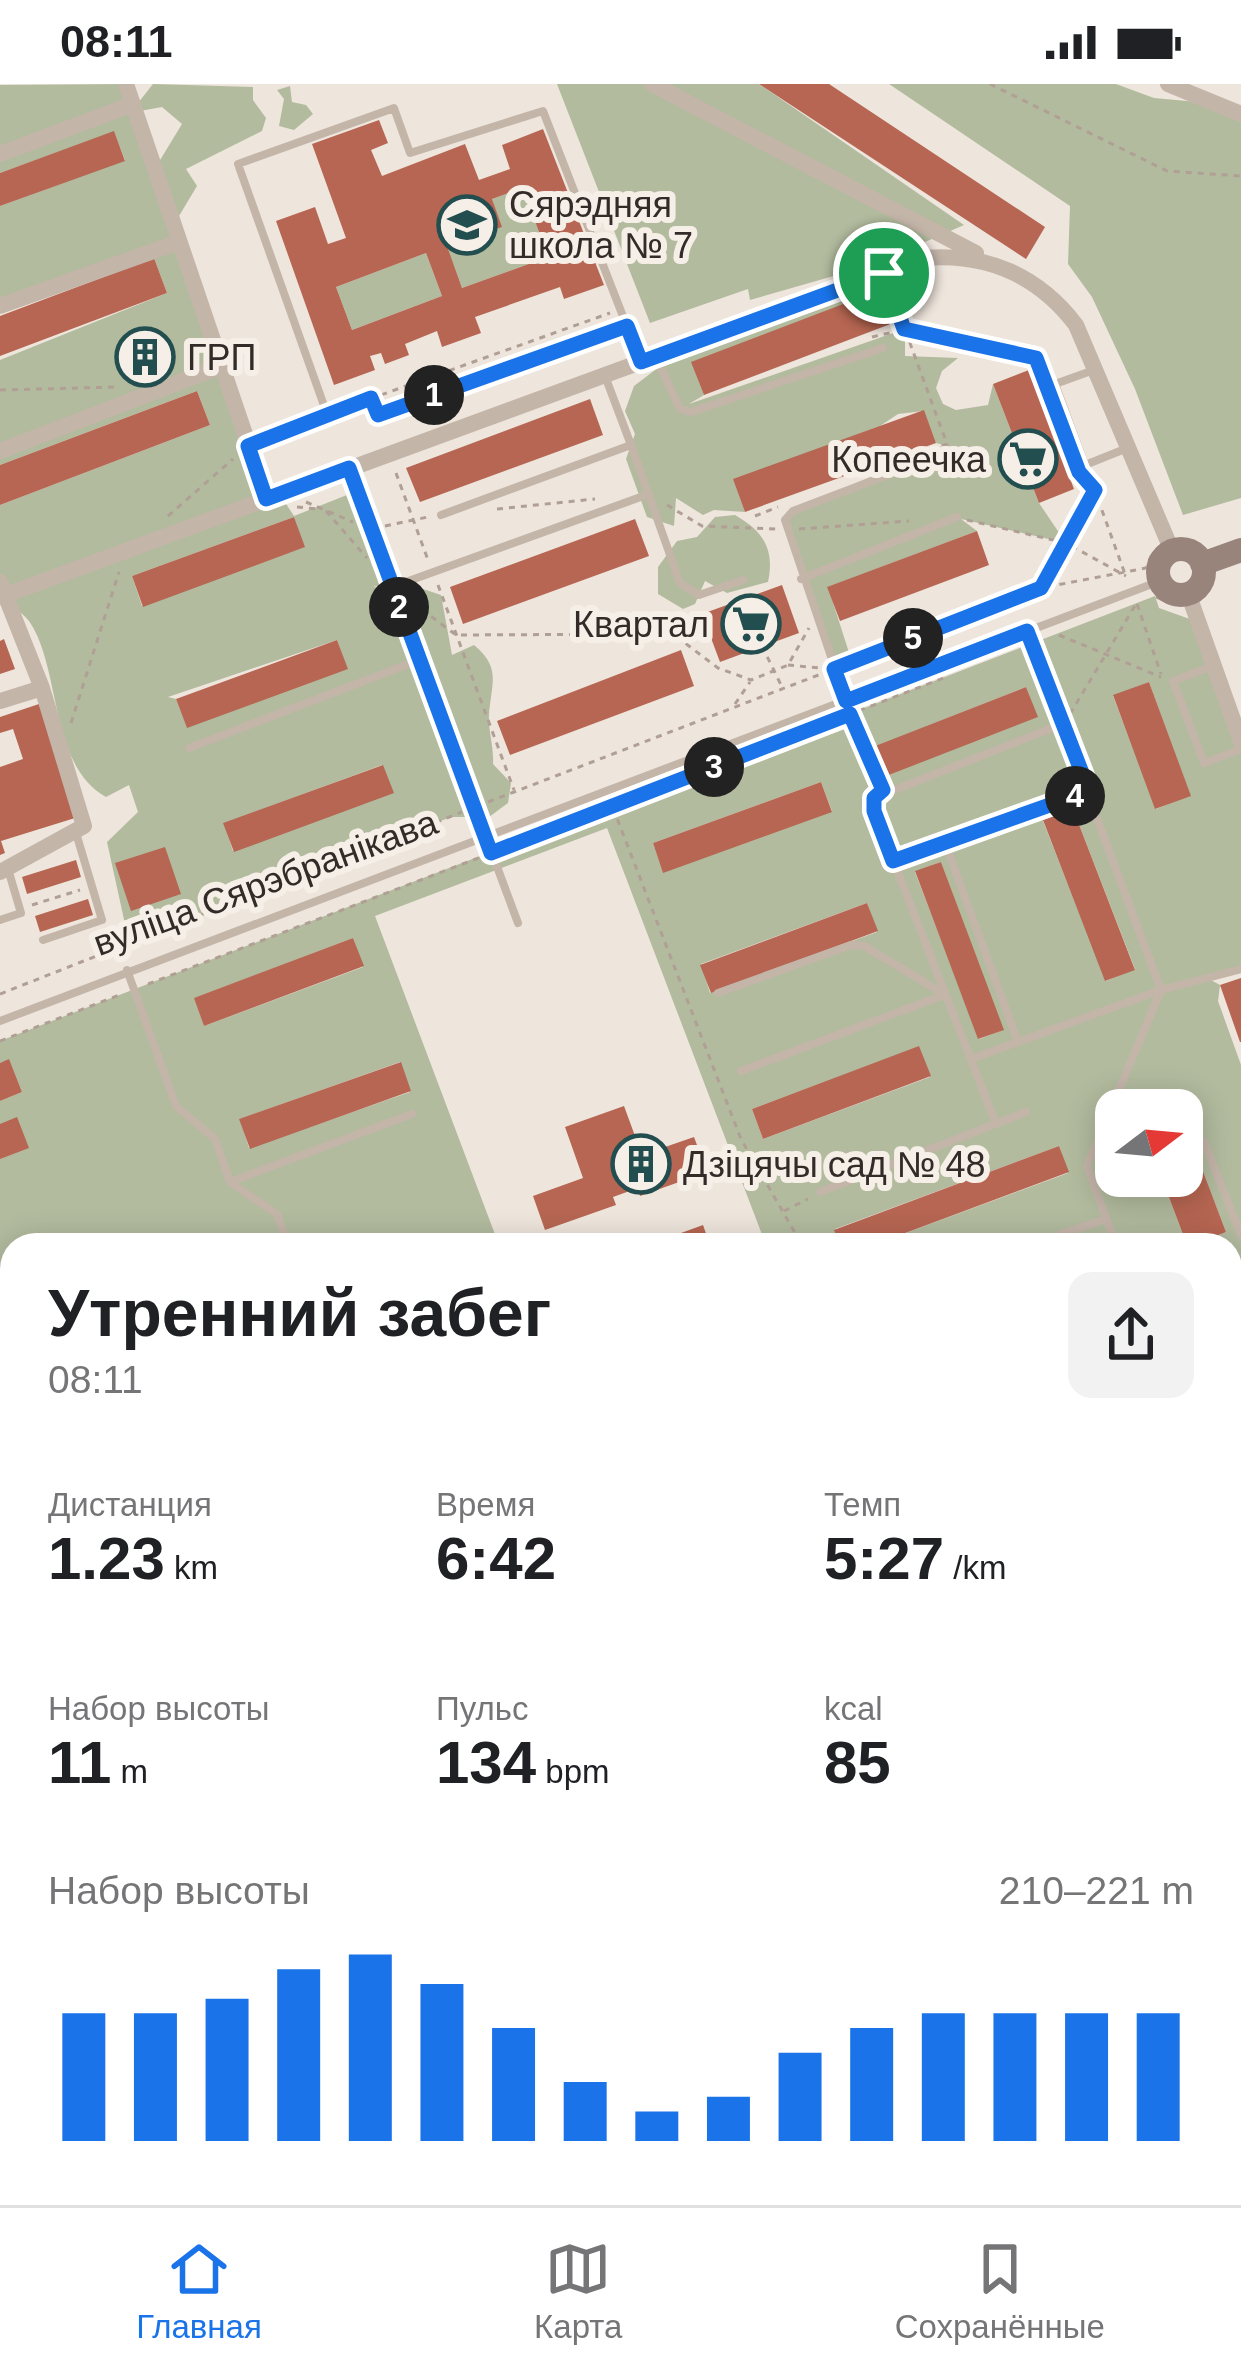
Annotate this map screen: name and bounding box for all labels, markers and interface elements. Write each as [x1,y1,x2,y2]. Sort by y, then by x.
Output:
text: 08:11 [60,16,173,67]
place label: Сярэдняя школа № 7 [509,184,693,266]
school or university icon: Сярэдняя школа № 7 [436,194,498,256]
pin [833,222,935,324]
icon: arrive [851,240,917,306]
building icon: ГРП [114,326,176,388]
place label: ГРП [187,337,256,378]
pin: 1 [404,365,464,425]
text: 1 [425,376,443,413]
supermarket icon: Копеечка [997,428,1059,490]
place label: Копеечка [831,439,987,480]
pin: 2 [369,577,429,637]
text: 2 [390,588,408,625]
supermarket icon: Квартал [720,593,782,655]
place label: Квартал [573,604,709,645]
pin: 5 [883,608,943,668]
text: 5 [904,619,922,656]
pin: 3 [684,737,744,797]
text: 3 [705,748,723,785]
pin: 4 [1045,766,1105,826]
text: 4 [1066,777,1084,814]
street label: вуліца Сярэбранікава [88,801,444,964]
north arrow [1095,1089,1203,1197]
map controls [1095,1089,1203,1197]
building icon: Дзіцячы сад № 48 [610,1133,672,1195]
place label: Дзіцячы сад № 48 [683,1144,986,1185]
button: share [1068,1272,1194,1398]
text: Утренний забег [48,1276,551,1350]
text: 08:11 [48,1358,143,1401]
text: Дистанция [48,1486,212,1523]
text: Время [436,1486,535,1523]
text: Темп [824,1486,901,1523]
text: 1.23 [48,1525,165,1592]
text: 6:42 [436,1525,556,1592]
text: 5:27 [824,1525,944,1592]
text: km [165,1549,218,1586]
text: /km [944,1549,1006,1586]
text: Набор высоты [48,1690,270,1727]
text: Пульс [436,1690,528,1727]
text: kcal [824,1690,883,1727]
text: 11 [48,1729,111,1796]
text: 134 [436,1729,536,1796]
text: 85 [824,1729,891,1796]
text: m [111,1753,148,1790]
text: bpm [536,1753,609,1790]
text: Набор высоты [48,1869,310,1912]
text: 210–221 m [999,1869,1194,1912]
tab: Главная [136,2236,262,2346]
tab: Карта [534,2236,622,2346]
tab: Сохранённые [895,2236,1105,2346]

